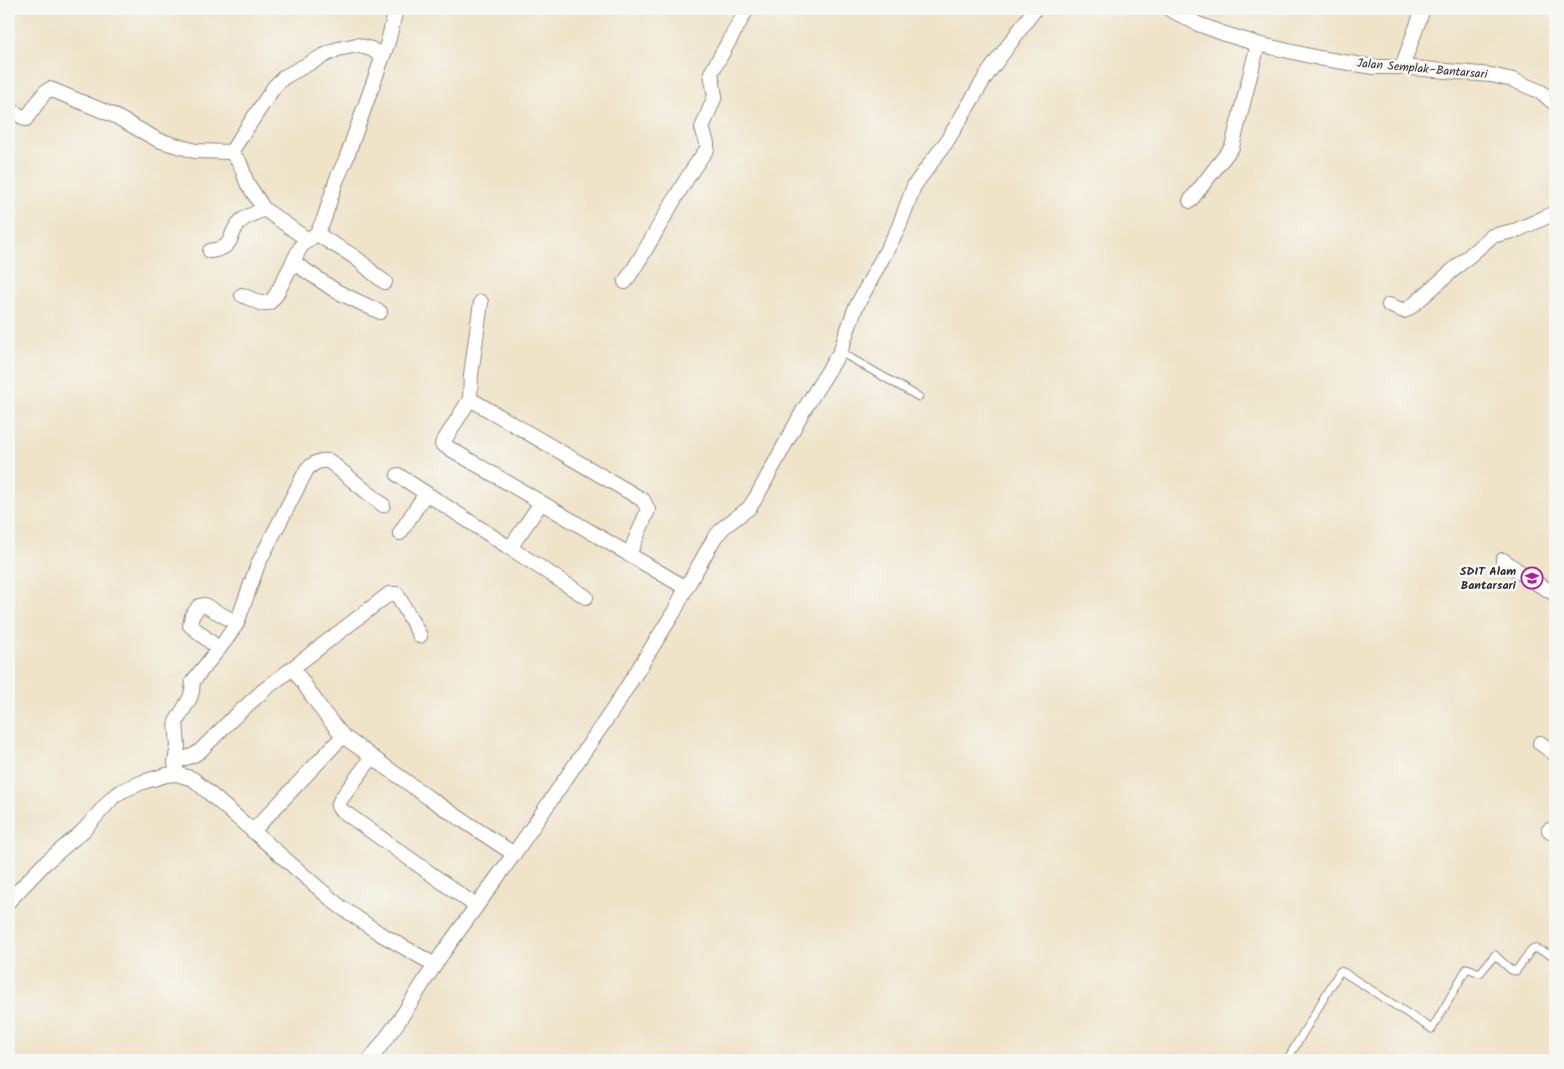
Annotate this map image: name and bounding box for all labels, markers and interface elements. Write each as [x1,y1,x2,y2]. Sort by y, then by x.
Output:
street label: Jalan Semplak–Bantarsari [1356,54,1489,84]
place label: SDIT Alam Bantarsari [1460,562,1517,595]
school or university icon: SDIT Alam Bantarsari [1520,566,1544,590]

